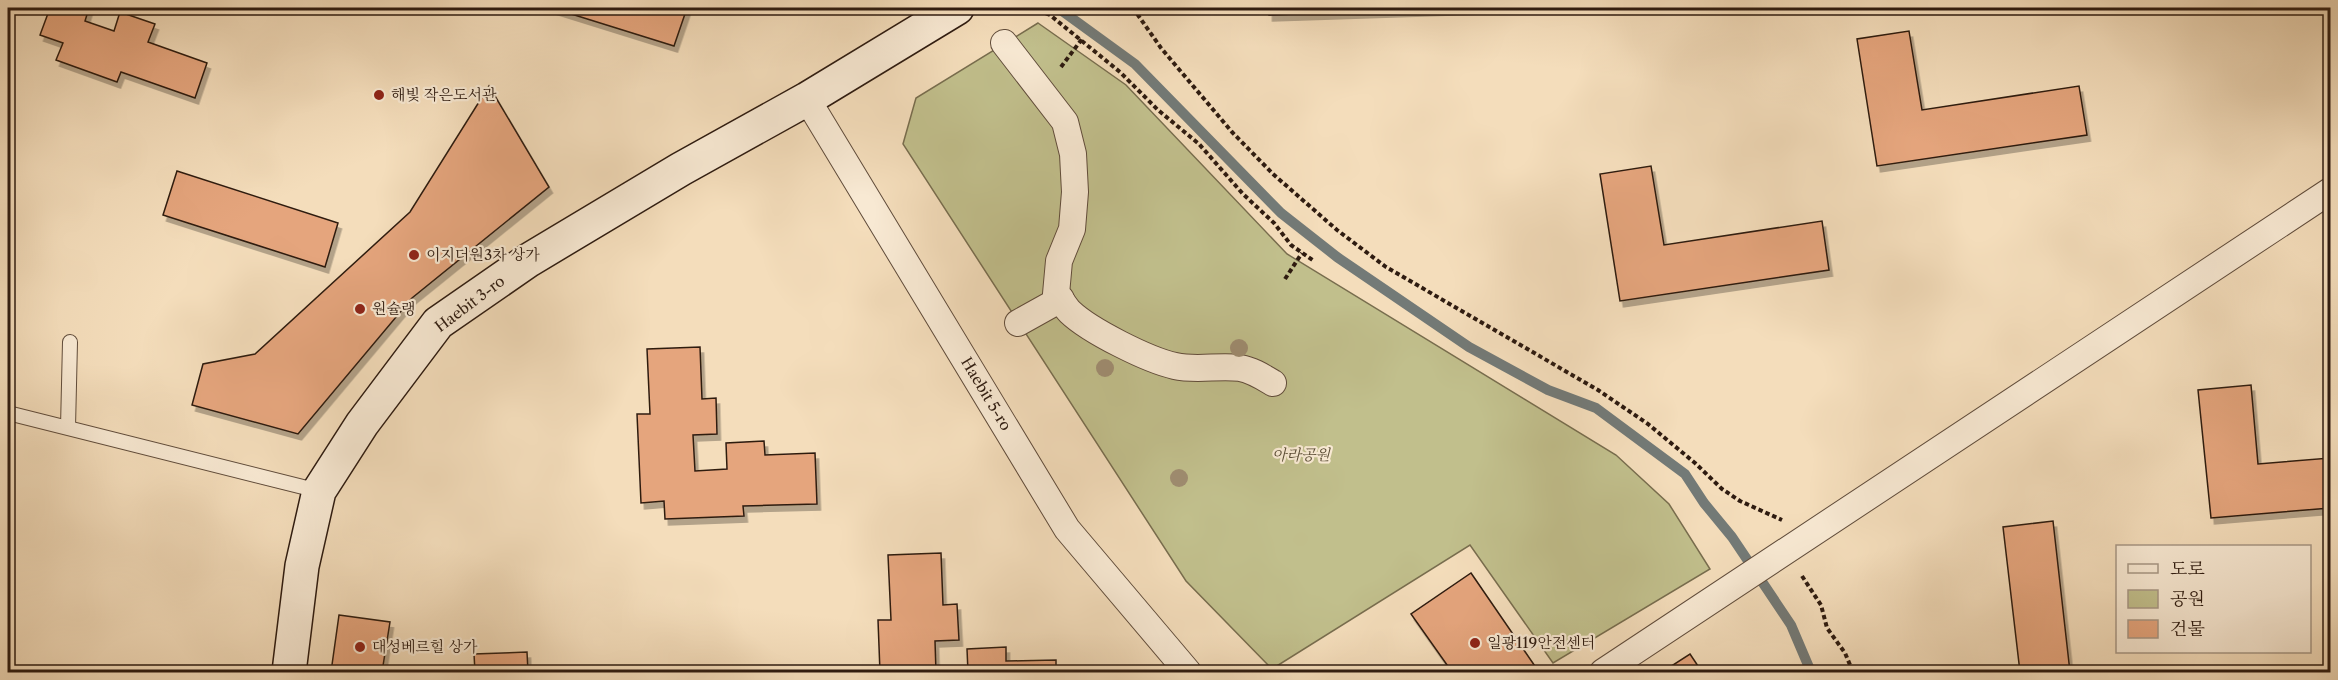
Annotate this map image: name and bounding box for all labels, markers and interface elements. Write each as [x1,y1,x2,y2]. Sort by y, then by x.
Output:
place label: 해빛 작은도서관 [391,85,497,104]
marker: 해빛 작은도서관 [372,88,386,102]
place label: 이지더원3차 상가 [426,245,540,264]
marker: 이지더원3차 상가 [407,248,421,262]
street label: Haebit 3-ro [431,271,508,336]
place label: 원슐랭 [372,299,415,318]
marker: 원슐랭 [353,302,367,316]
street label: Haebit 5-ro [957,354,1016,434]
park label: 아라공원 [1272,445,1331,464]
legend [2116,545,2311,653]
text: 도로 [2170,558,2205,580]
text: 공원 [2170,588,2205,610]
text: 건물 [2170,618,2205,640]
place label: 일광119안전센터 [1487,633,1595,652]
marker: 일광119안전센터 [1468,636,1482,650]
place label: 대성베르힐 상가 [372,637,478,656]
marker: 대성베르힐 상가 [353,640,367,654]

